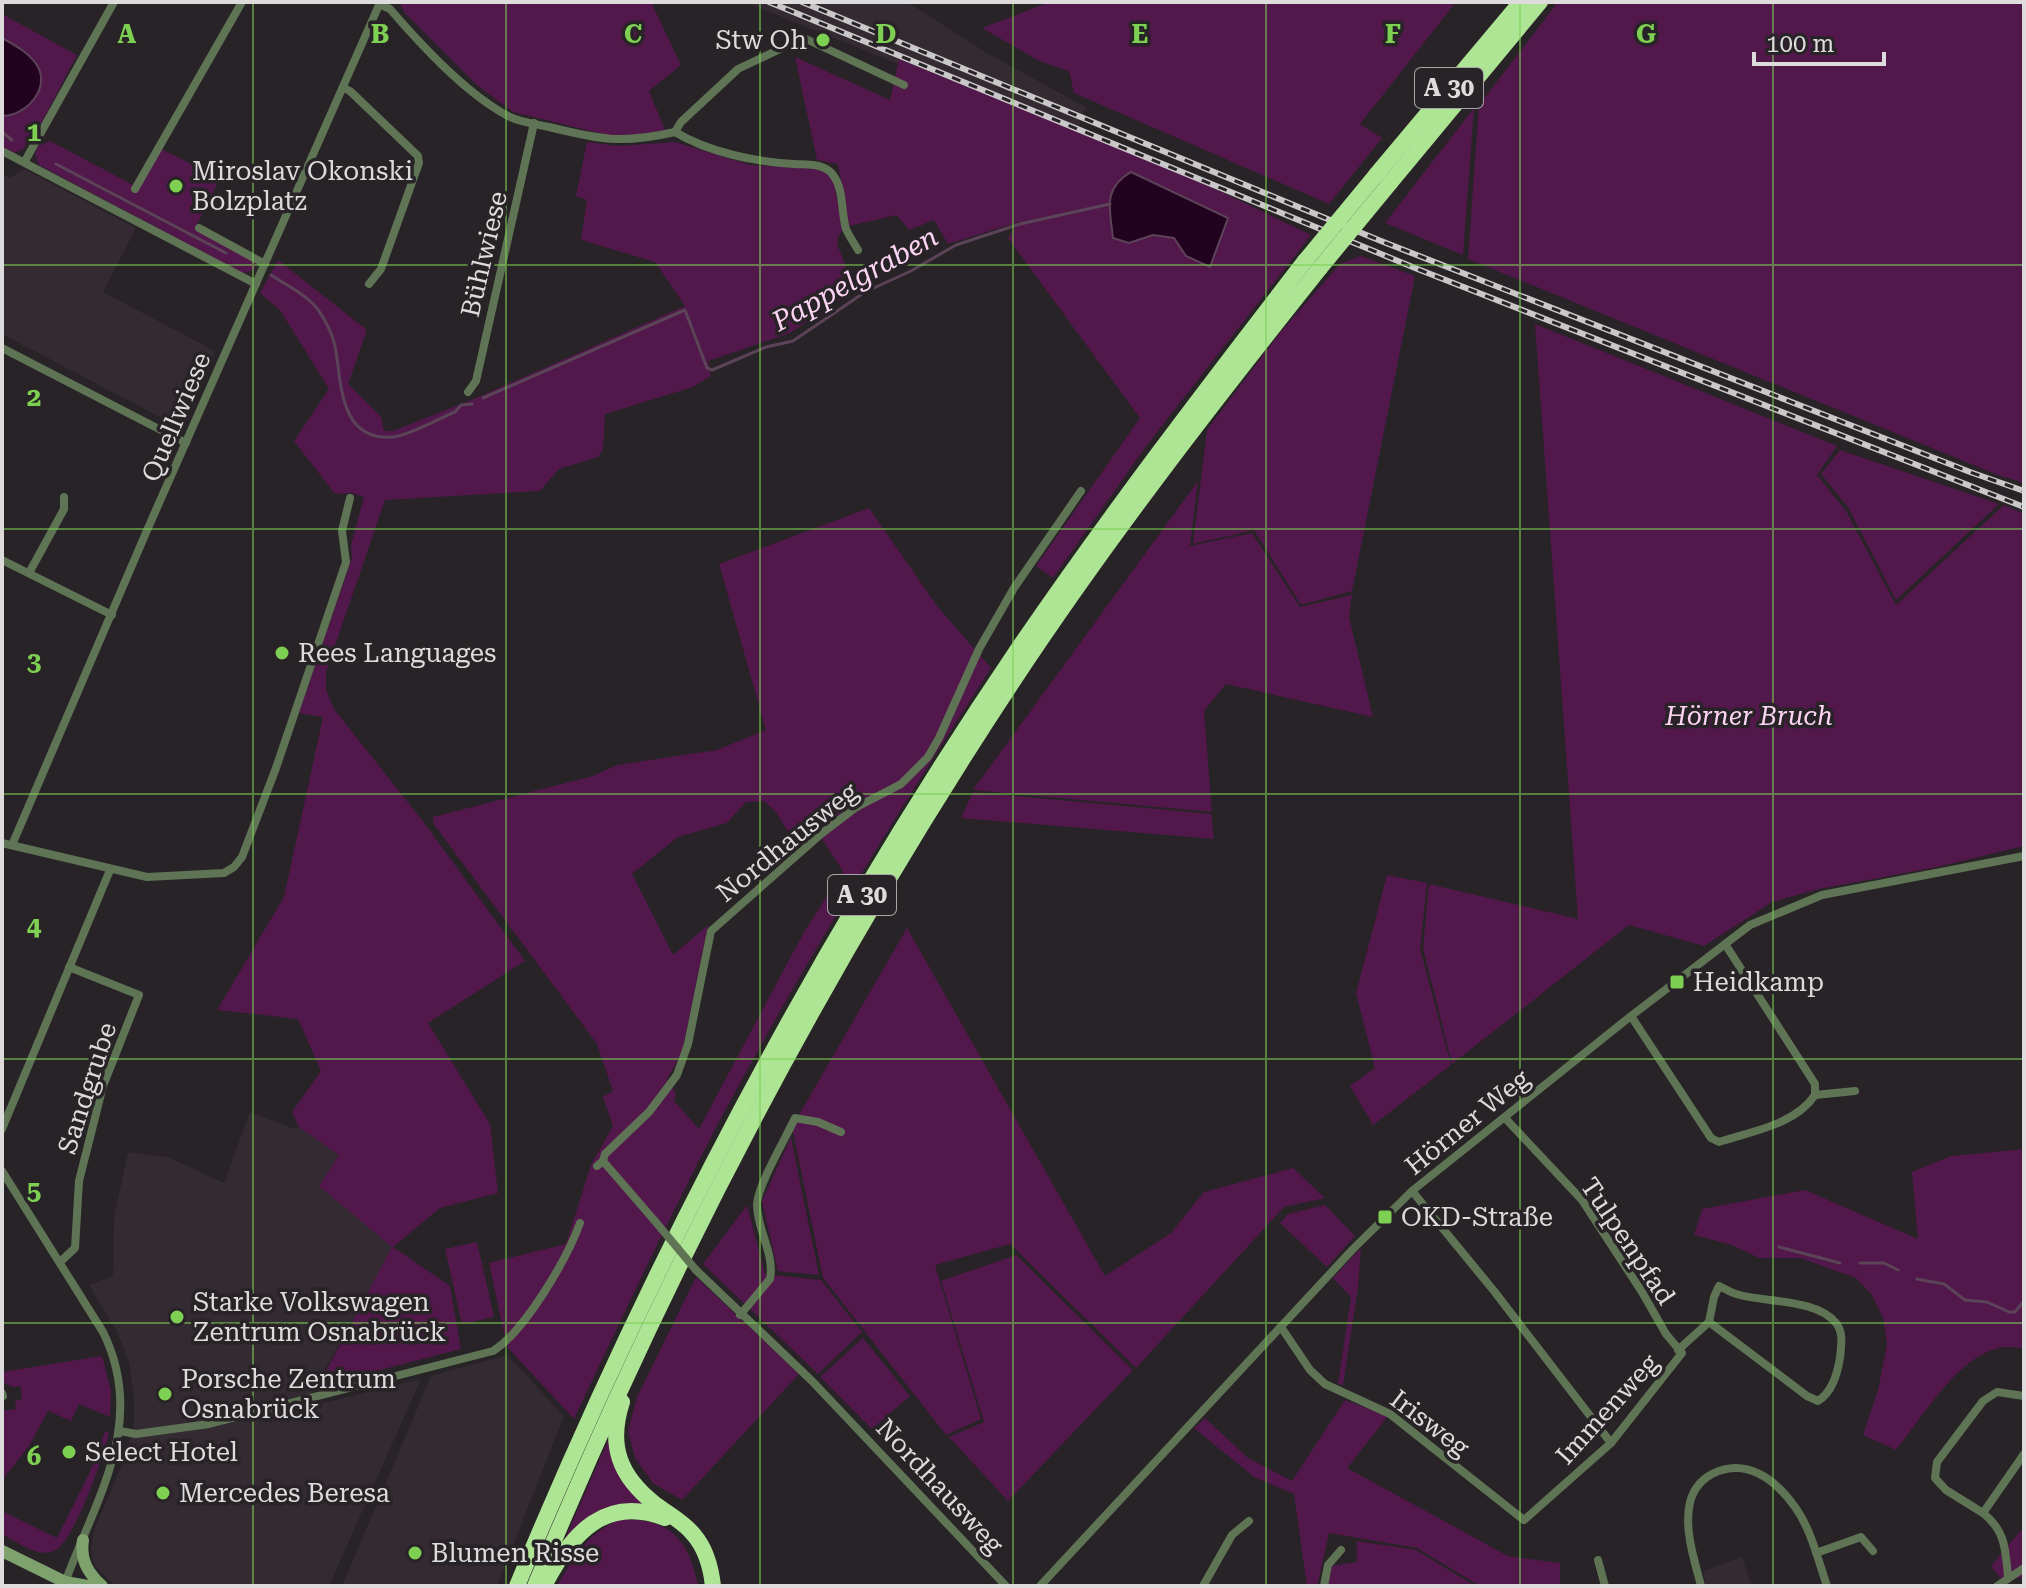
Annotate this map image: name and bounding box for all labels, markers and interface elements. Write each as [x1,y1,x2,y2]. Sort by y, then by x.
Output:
scale bar [1754,16,1884,66]
text: A [118,19,137,49]
text: B [371,19,389,49]
text: C [624,19,642,49]
text: D [876,19,896,49]
text: E [1132,19,1148,49]
text: F [1385,19,1401,49]
text: G [1636,19,1656,49]
place label: Stw Oh [715,25,807,55]
text: 100 m [1766,30,1834,58]
marker: Stw Oh [814,31,832,49]
road number: A 30 [1415,68,1483,108]
text: 1 [27,117,41,147]
place label: Miroslav Okonski Bolzplatz [192,156,413,216]
marker: Miroslav Okonski Bolzplatz [167,177,185,195]
street label: Bühlwiese [455,188,513,320]
water label: Pappelgraben [765,220,944,339]
street label: Quellwiese [135,348,217,486]
text: 2 [27,382,41,412]
place label: Rees Languages [298,638,496,668]
marker: Rees Languages [273,644,291,662]
text: 3 [27,647,41,677]
park label: Hörner Bruch [1664,701,1833,731]
street label: Nordhausweg [710,776,864,908]
road number: A 30 [828,875,896,915]
text: 4 [27,911,42,941]
place label: Heidkamp [1693,967,1824,997]
marker: Heidkamp [1668,973,1686,991]
street label: Sandgrube [52,1018,122,1158]
street label: Hörner Weg [1399,1063,1535,1181]
street label: Tulpenpfad [1575,1172,1682,1310]
text: 5 [27,1176,41,1206]
place label: OKD-Straße [1401,1202,1553,1232]
marker: OKD-Straße [1376,1208,1394,1226]
place label: Starke Volkswagen Zentrum Osnabrück [193,1287,446,1347]
marker: Starke Volkswagen Zentrum Osnabrück [168,1308,186,1326]
street label: Immenweg [1550,1348,1664,1470]
place label: Porsche Zentrum Osnabrück [181,1364,396,1424]
street label: Irisweg [1385,1384,1476,1462]
marker: Porsche Zentrum Osnabrück [156,1385,174,1403]
street label: Nordhausweg [870,1413,1010,1560]
place label: Select Hotel [85,1437,238,1467]
text: 6 [27,1441,41,1471]
marker: Select Hotel [60,1443,78,1461]
place label: Mercedes Beresa [179,1478,390,1508]
marker: Mercedes Beresa [154,1484,172,1502]
place label: Blumen Risse [431,1538,599,1568]
marker: Blumen Risse [406,1544,424,1562]

